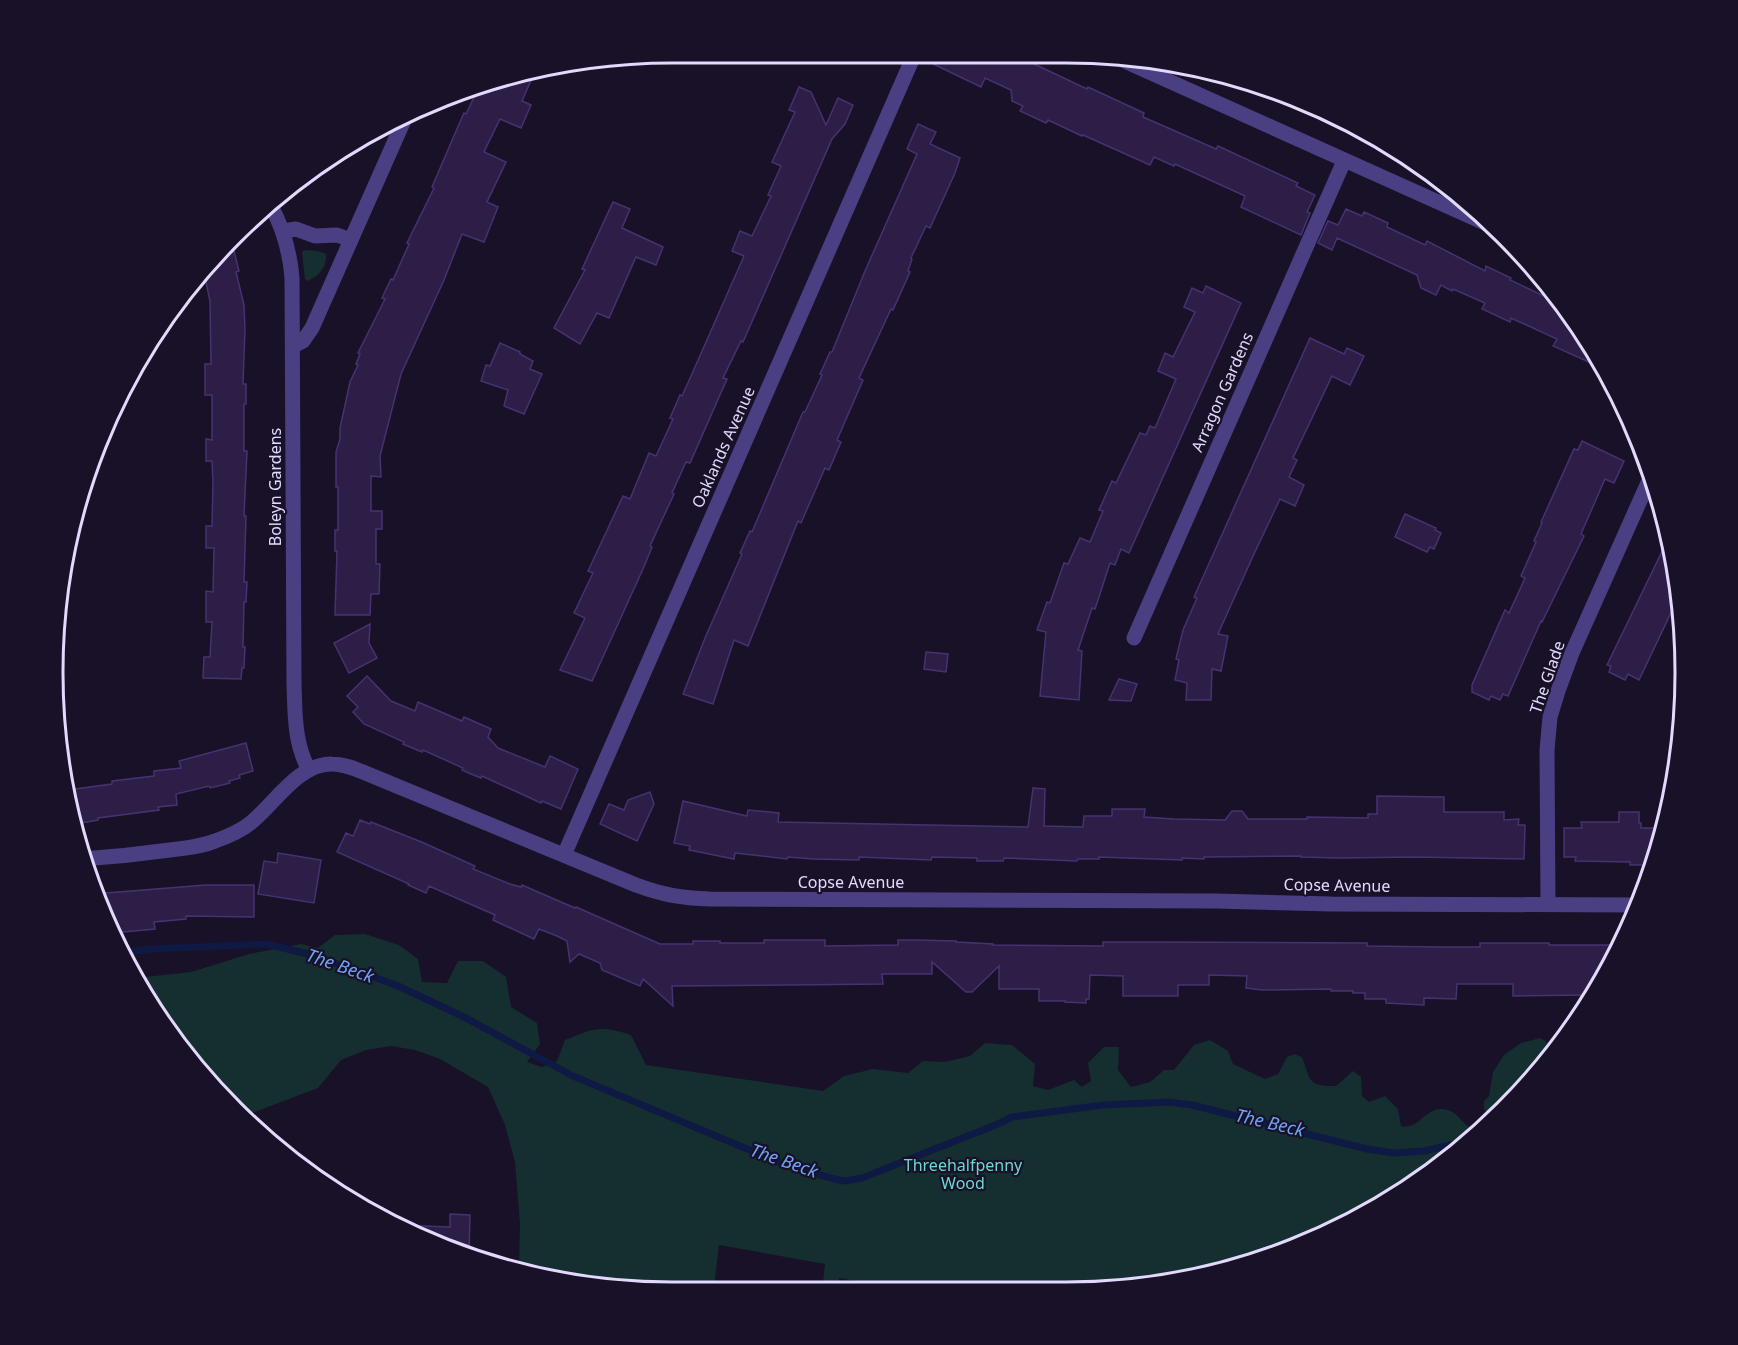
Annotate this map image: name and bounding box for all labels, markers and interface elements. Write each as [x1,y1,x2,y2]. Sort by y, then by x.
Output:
street label: Arragon Gardens [1186,329,1258,455]
street label: Oaklands Avenue [686,383,760,511]
street label: Boleyn Gardens [264,428,286,546]
street label: The Glade [1524,638,1570,716]
street label: Copse Avenue [798,871,904,893]
street label: Copse Avenue [1283,873,1391,897]
water label: The Beck [303,942,378,988]
water label: The Beck [1233,1102,1308,1142]
water label: The Beck [747,1137,822,1183]
park label: Threehalfpenny Wood [904,1154,1023,1194]

